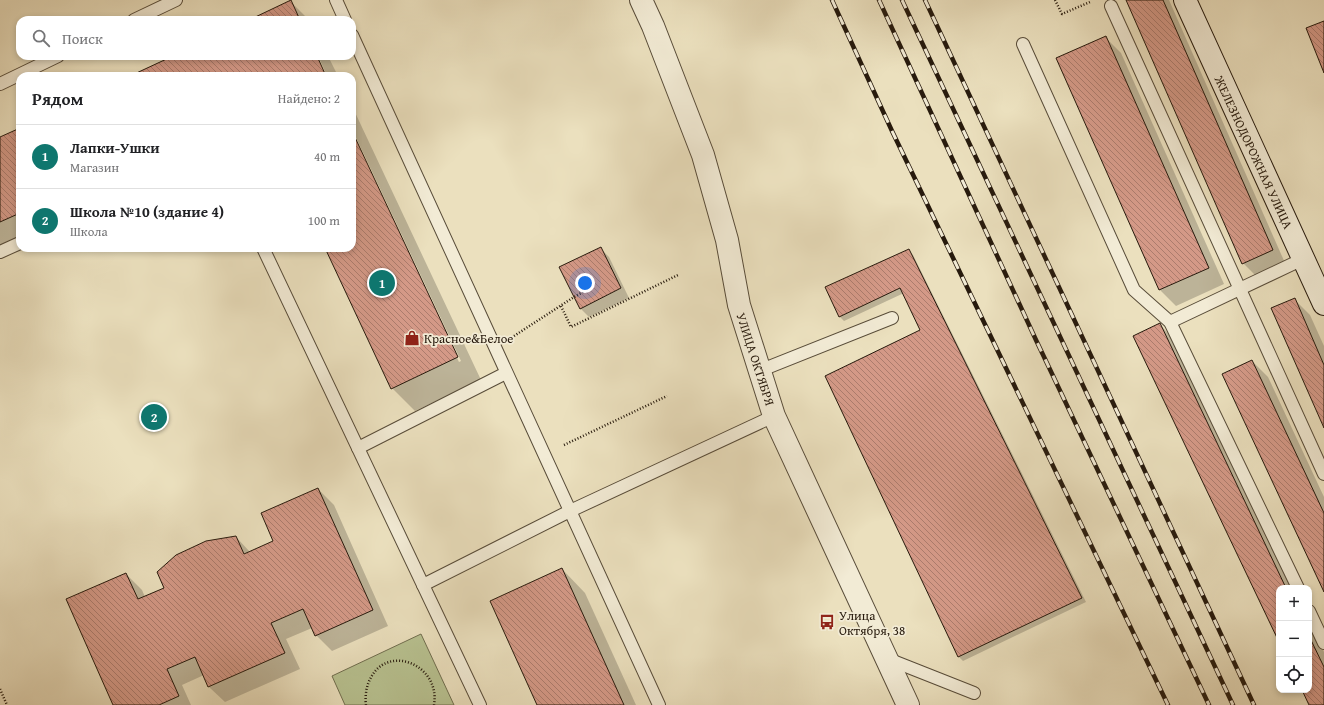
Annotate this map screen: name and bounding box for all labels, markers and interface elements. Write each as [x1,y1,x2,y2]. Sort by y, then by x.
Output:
search box [16,16,356,60]
icon: search [30,27,52,49]
text: Поиск [62,28,103,49]
street label: ЖЕЛЕЗНОДОРОЖНАЯ УЛИЦА [1209,72,1297,232]
text: Рядом [32,86,83,111]
text: Найдено: 2 [278,89,340,108]
text: Лапки-Ушки [70,137,160,158]
text: 1 [42,147,48,166]
text: 40 m [314,147,340,166]
text: Магазин [70,158,119,177]
text: Школа №10 (здание 4) [70,201,224,222]
text: 2 [42,211,48,230]
text: 100 m [308,211,340,230]
text: Школа [70,222,108,241]
pin: 1 [369,268,395,298]
your location [575,273,595,293]
street label: УЛИЦА ОКТЯБРЯ [732,310,780,408]
shop icon: Красное&Белое [403,329,421,347]
place label: Красное&Белое [424,329,513,348]
pin: 2 [141,402,167,432]
map controls [1276,585,1312,693]
button: + [1276,585,1312,621]
place label: Улица Октября, 38 [839,606,905,640]
bus stop icon: Улица Октября, 38 [818,613,836,631]
button: − [1276,621,1312,657]
button: locate [1276,657,1312,693]

